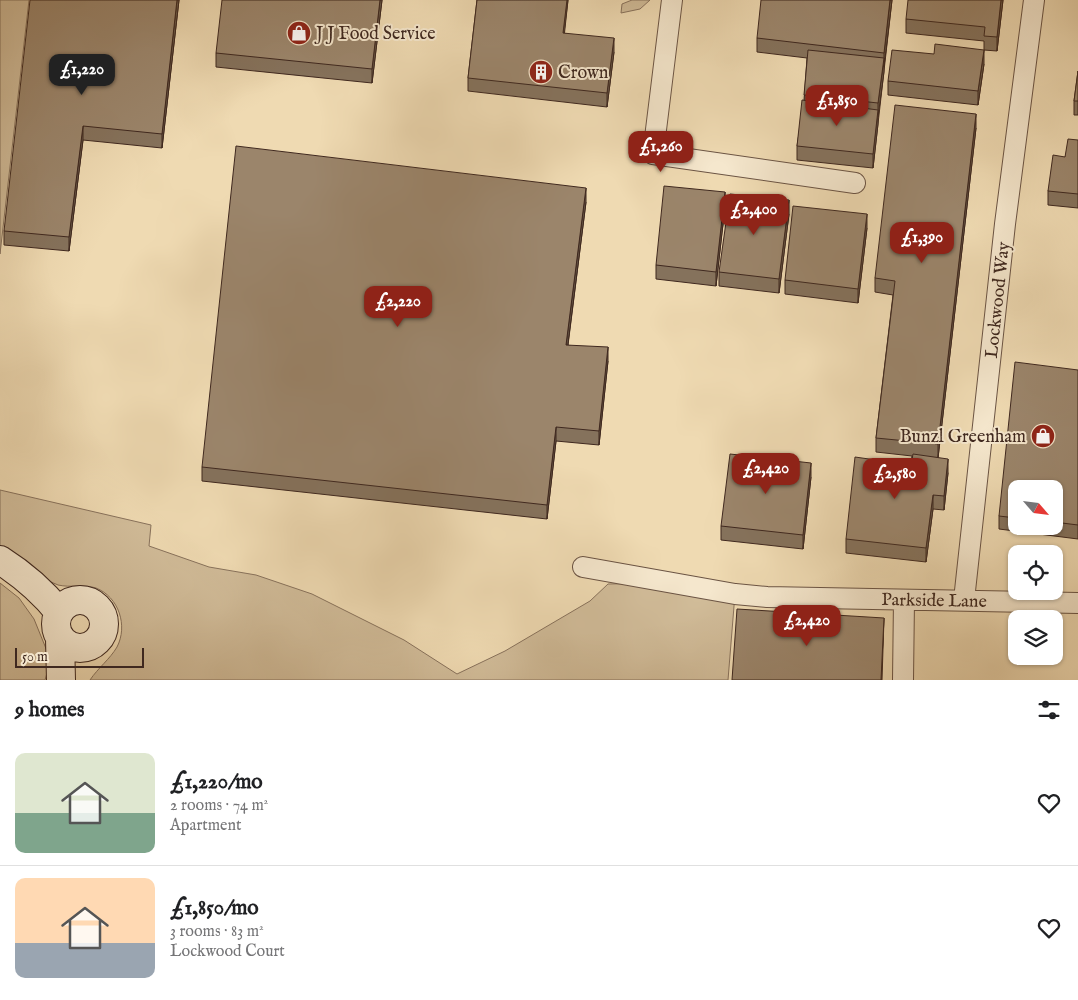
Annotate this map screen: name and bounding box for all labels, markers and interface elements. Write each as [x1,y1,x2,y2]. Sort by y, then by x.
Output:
shop icon: J J Food Service [286,20,312,46]
place label: J J Food Service [314,23,436,46]
pin: £1,220 [41,54,123,96]
building icon: Crown [528,59,554,85]
text: £1,220 [60,60,104,80]
place label: Crown [558,62,609,85]
pin: £1,850 [796,84,878,127]
text: £1,850 [816,91,858,111]
pin: £1,260 [620,130,702,173]
text: £1,260 [639,137,683,157]
pin: £2,400 [713,194,795,236]
text: £2,400 [731,200,777,220]
pin: £1,390 [881,222,963,264]
text: £1,390 [901,228,943,248]
street label: Lockwood Way [981,241,1016,360]
pin: £2,220 [357,286,439,328]
text: £2,220 [375,292,421,312]
shop icon: Bunzl Greenham [1030,423,1056,449]
place label: Bunzl Greenham [900,426,1026,449]
pin: £2,420 [725,452,807,495]
pin: £2,580 [854,458,936,500]
text: £2,420 [743,459,789,479]
text: £2,580 [874,464,916,484]
north arrow [1008,480,1062,535]
map controls [1008,480,1063,665]
button: locate [1008,545,1063,600]
street label: Parkside Lane [881,589,987,614]
pin: £2,420 [766,604,848,647]
button: layers [1008,610,1063,665]
text: £2,420 [784,611,830,631]
scale bar [15,645,144,668]
text: 50 m [22,648,48,666]
icon: filters [1035,696,1063,724]
text: 9 homes [15,697,84,724]
text: £1,220/mo [170,769,263,796]
icon: home [55,773,115,833]
icon: heart [1035,789,1063,817]
text: 2 rooms · 74 m² [170,796,268,816]
text: Apartment [170,816,241,836]
text: £1,850/mo [170,895,259,922]
icon: home [55,898,115,958]
icon: heart [1035,914,1063,942]
text: 3 rooms · 83 m² [170,922,264,942]
text: Lockwood Court [170,942,285,962]

